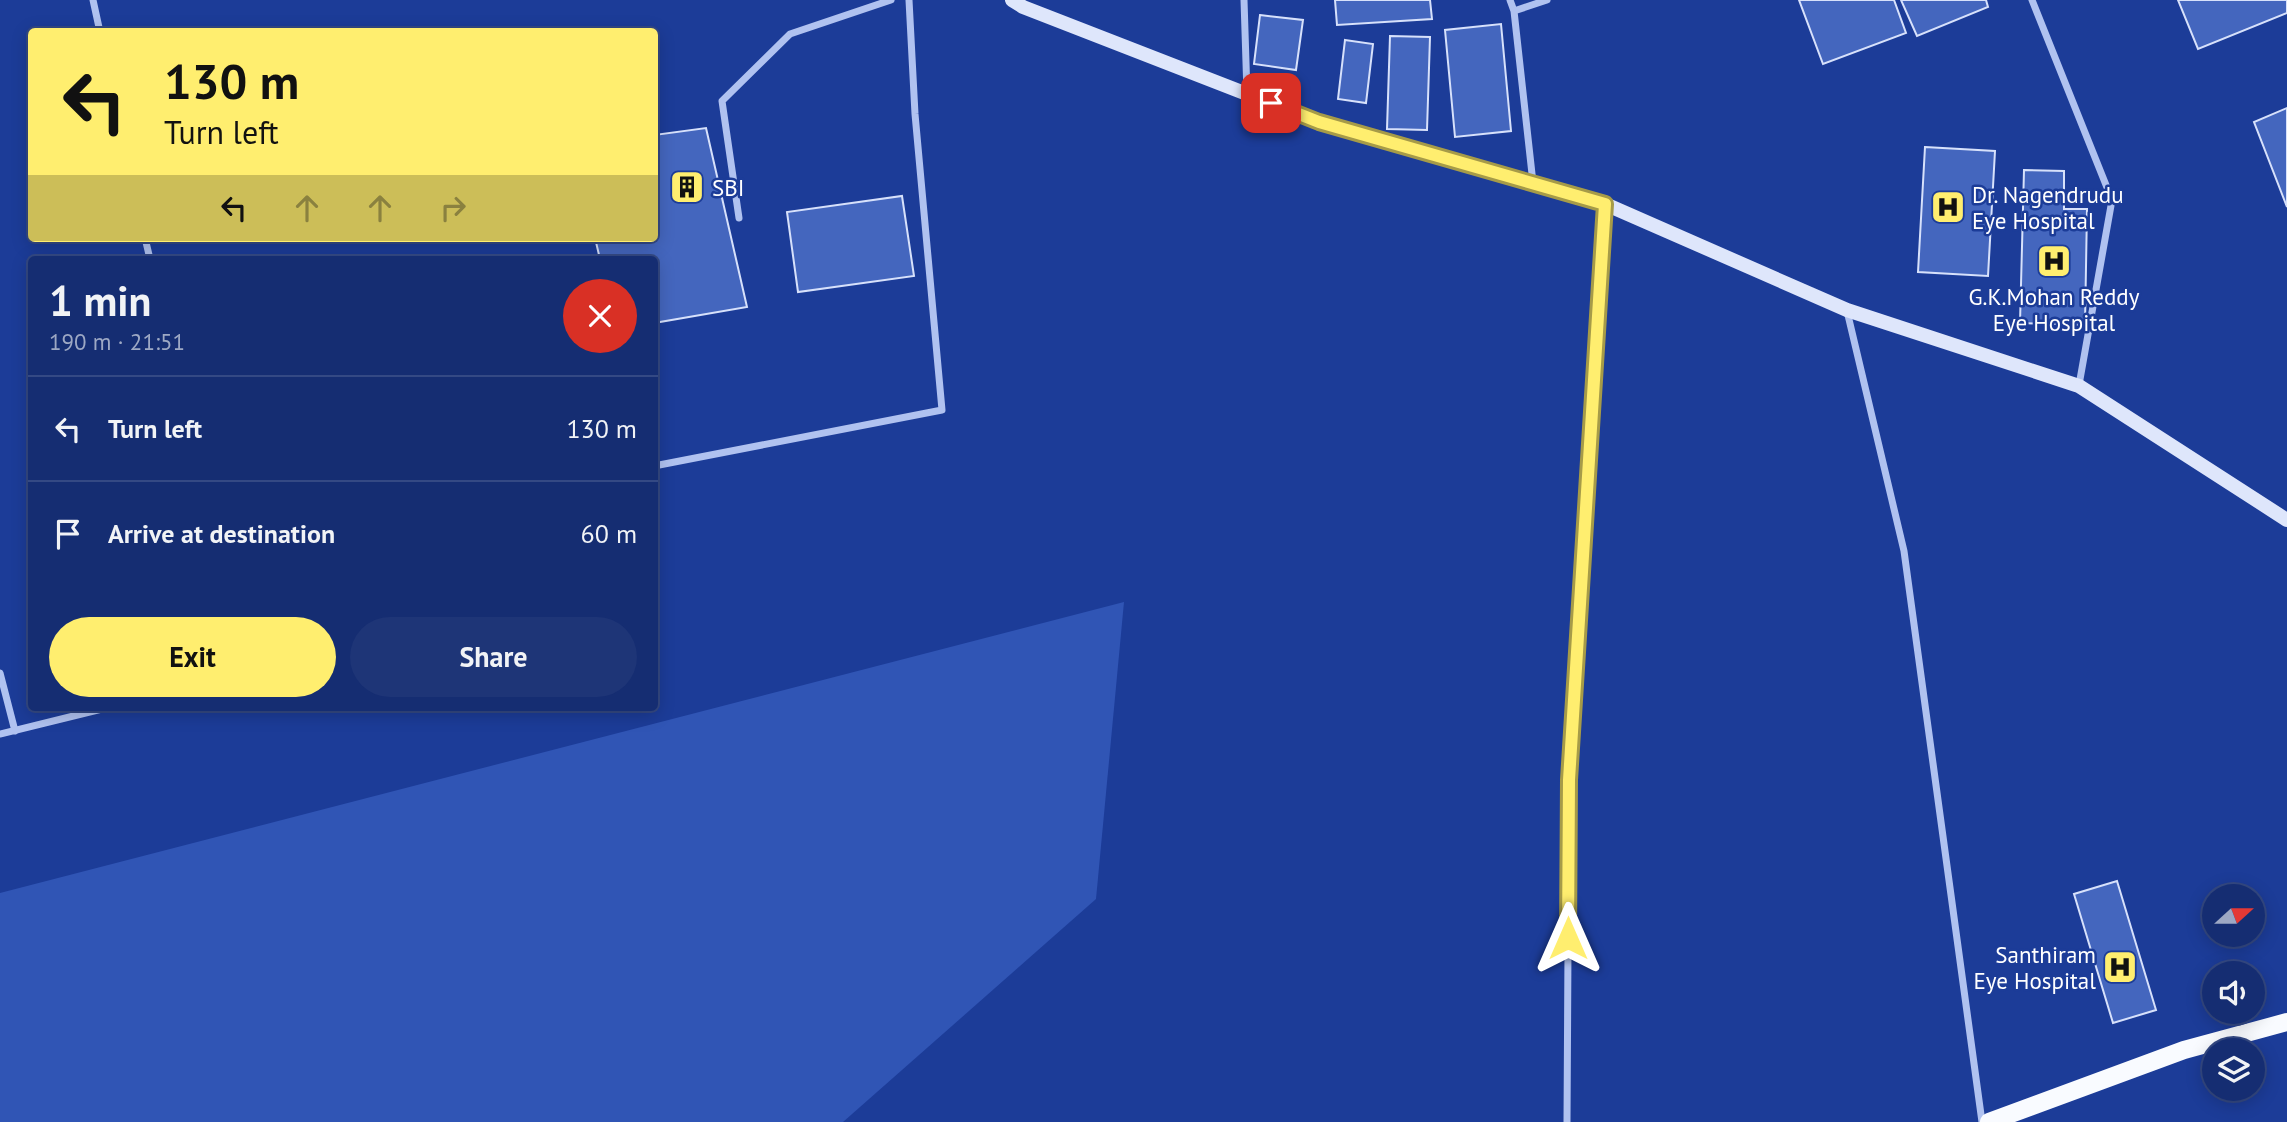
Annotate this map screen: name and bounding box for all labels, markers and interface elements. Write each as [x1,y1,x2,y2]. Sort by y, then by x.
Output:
text: 130 m [164,49,299,113]
icon: left [49,56,140,147]
pin [1241,73,1301,133]
icon: arrive [1252,84,1290,122]
text: Turn left [164,111,279,153]
building icon: SBI [668,168,706,206]
place label: SBI [712,173,744,202]
place label: Dr. Nagendrudu Eye Hospital [1972,180,2124,235]
hospital icon: Dr. Nagendrudu Eye Hospital [1929,188,1967,226]
icon: left [215,189,253,227]
icon: ahead [288,189,326,227]
icon: ahead [361,189,399,227]
icon: right [434,189,472,227]
hospital icon: G.K.Mohan Reddy Eye Hospital [2035,242,2073,280]
text: 1 min [49,273,151,328]
button: close [563,279,637,353]
place label: G.K.Mohan Reddy Eye Hospital [1969,282,2140,337]
text: 190 m · 21:51 [49,327,185,356]
icon: left [49,410,87,448]
text: Turn left [108,412,202,445]
text: 130 m [566,412,637,445]
icon: arrive [49,515,87,553]
text: Arrive at destination [108,517,335,550]
text: 60 m [581,517,637,550]
button: Exit [49,617,336,697]
button: Share [350,617,637,697]
north arrow [2202,884,2264,947]
map controls [2202,884,2265,1101]
position arrow [1531,901,1605,975]
place label: Santhiram Eye Hospital [1973,940,2096,995]
hospital icon: Santhiram Eye Hospital [2101,948,2139,986]
button: sound [2202,961,2265,1024]
button: layers [2202,1038,2265,1101]

